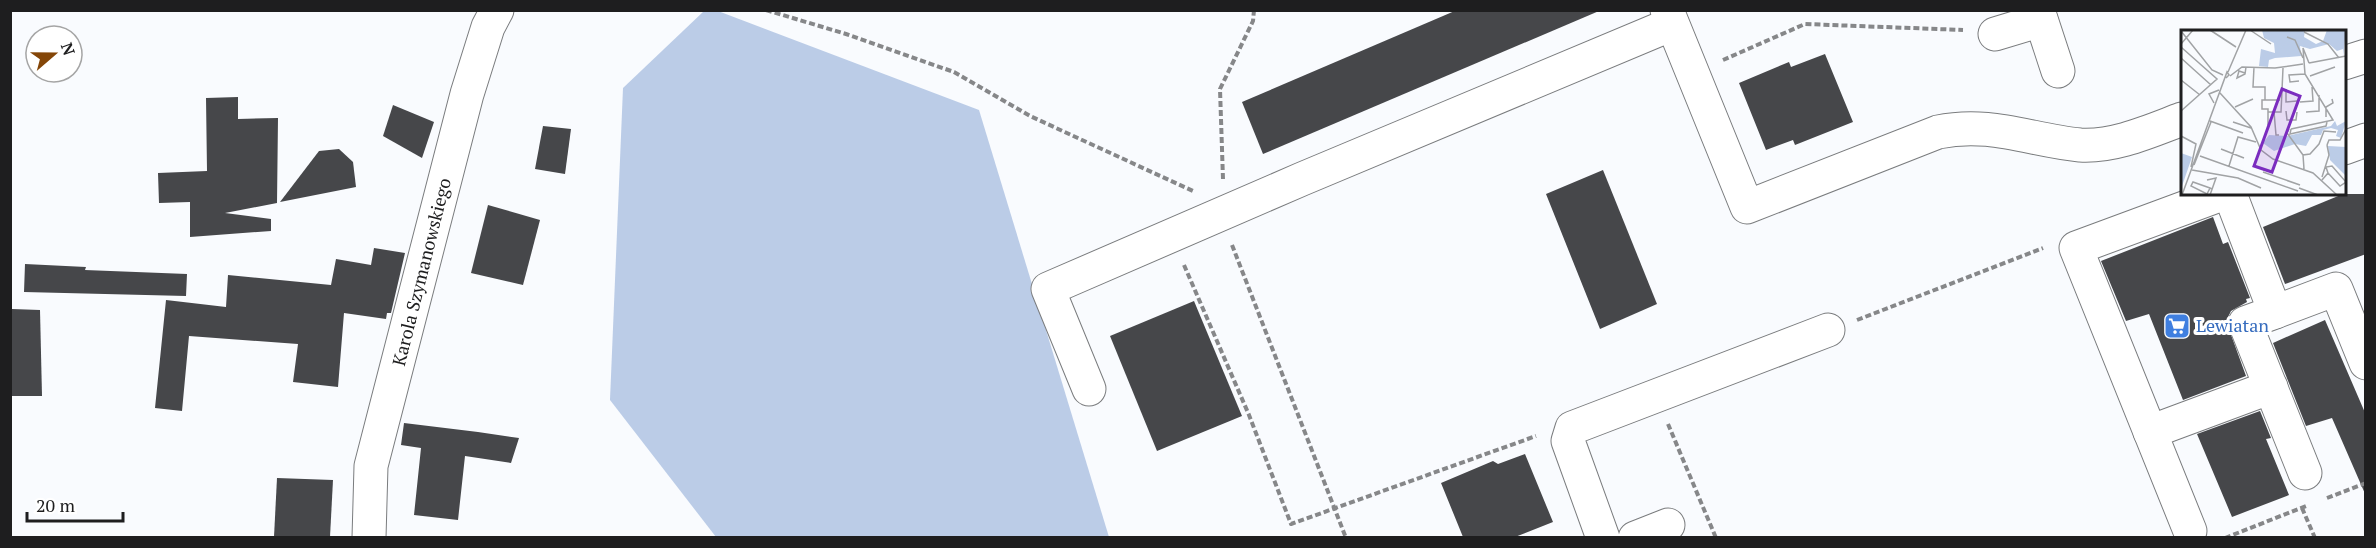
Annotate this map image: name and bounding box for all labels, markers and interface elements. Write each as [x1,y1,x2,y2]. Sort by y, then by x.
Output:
north arrow [24,24,84,84]
inset map [2181,30,2346,195]
text: N [56,39,81,58]
street label: Karola Szymanowskiego [386,175,456,368]
supermarket icon: Lewiatan [2162,311,2192,341]
place label: Lewiatan [2196,313,2269,337]
scale bar [27,485,123,523]
text: 20 m [36,493,76,517]

